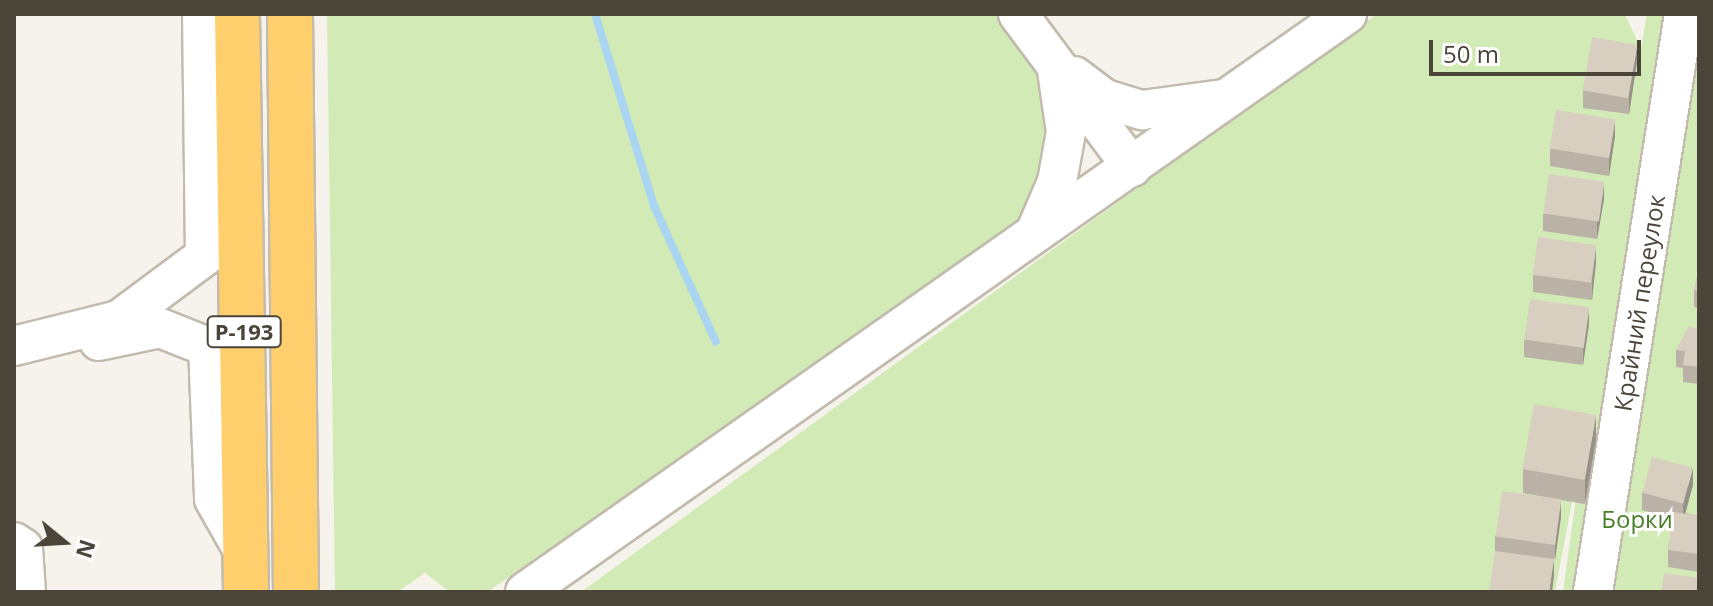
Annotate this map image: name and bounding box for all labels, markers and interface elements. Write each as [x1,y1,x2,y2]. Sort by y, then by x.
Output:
scale bar [1433,24,1645,74]
text: 50 m [1443,37,1499,70]
street label: Крайний переулок [1608,193,1670,413]
road number: Р-193 [206,314,282,350]
north arrow [24,502,104,582]
park label: Борки [1601,505,1673,533]
text: N [70,536,104,563]

